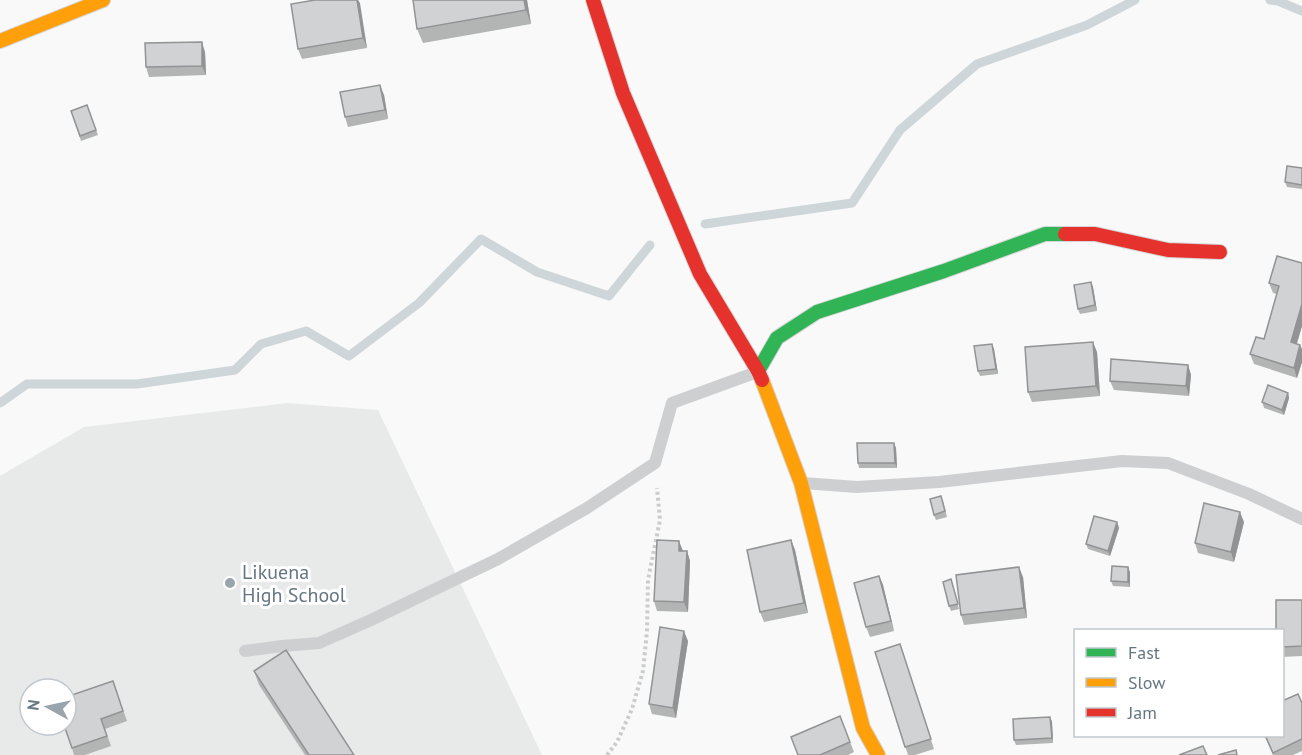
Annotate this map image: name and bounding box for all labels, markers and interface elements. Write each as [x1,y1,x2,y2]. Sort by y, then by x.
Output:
place label: Likuena High School [242,559,346,608]
marker: Likuena High School [223,576,237,590]
legend [1074,629,1284,737]
text: Fast [1128,641,1160,664]
text: Slow [1128,671,1166,694]
north arrow [18,677,78,737]
text: N [23,698,44,712]
text: Jam [1127,701,1157,724]

